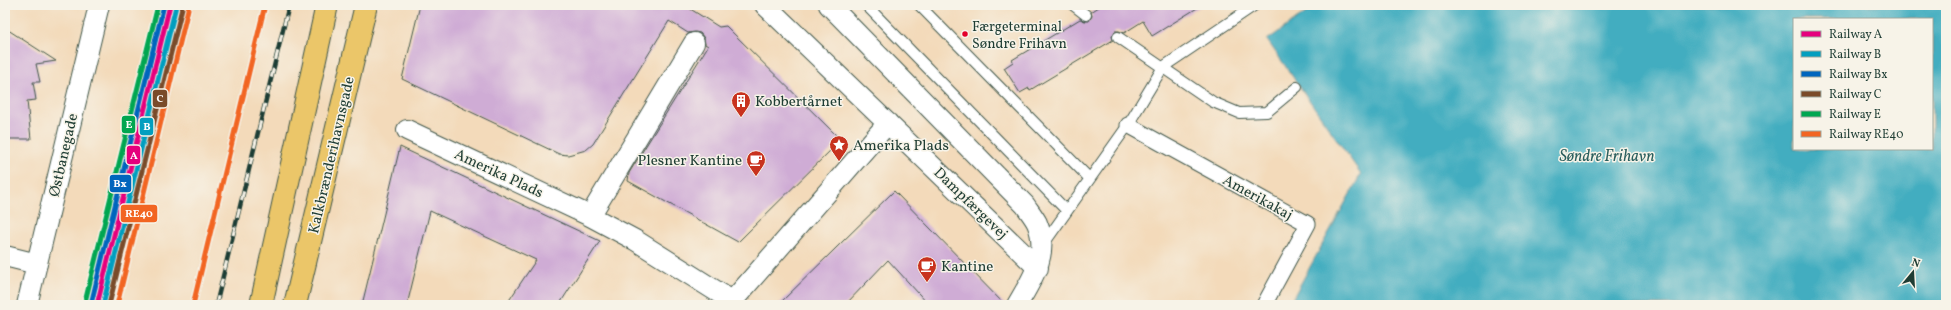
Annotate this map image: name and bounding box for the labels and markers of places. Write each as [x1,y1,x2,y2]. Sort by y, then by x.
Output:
place label: Færgeterminal Søndre Frihavn [972,18,1067,54]
marker: Færgeterminal Søndre Frihavn [960,29,970,39]
building icon: Kobbertårnet [730,90,752,118]
place label: Kobbertårnet [755,92,842,113]
place icon: Amerika Plads [828,134,850,162]
place label: Amerika Plads [853,136,949,157]
cafe icon: Plesner Kantine [745,149,767,177]
place label: Plesner Kantine [637,151,742,172]
cafe icon: Kantine [916,255,938,283]
place label: Kantine [941,257,993,278]

